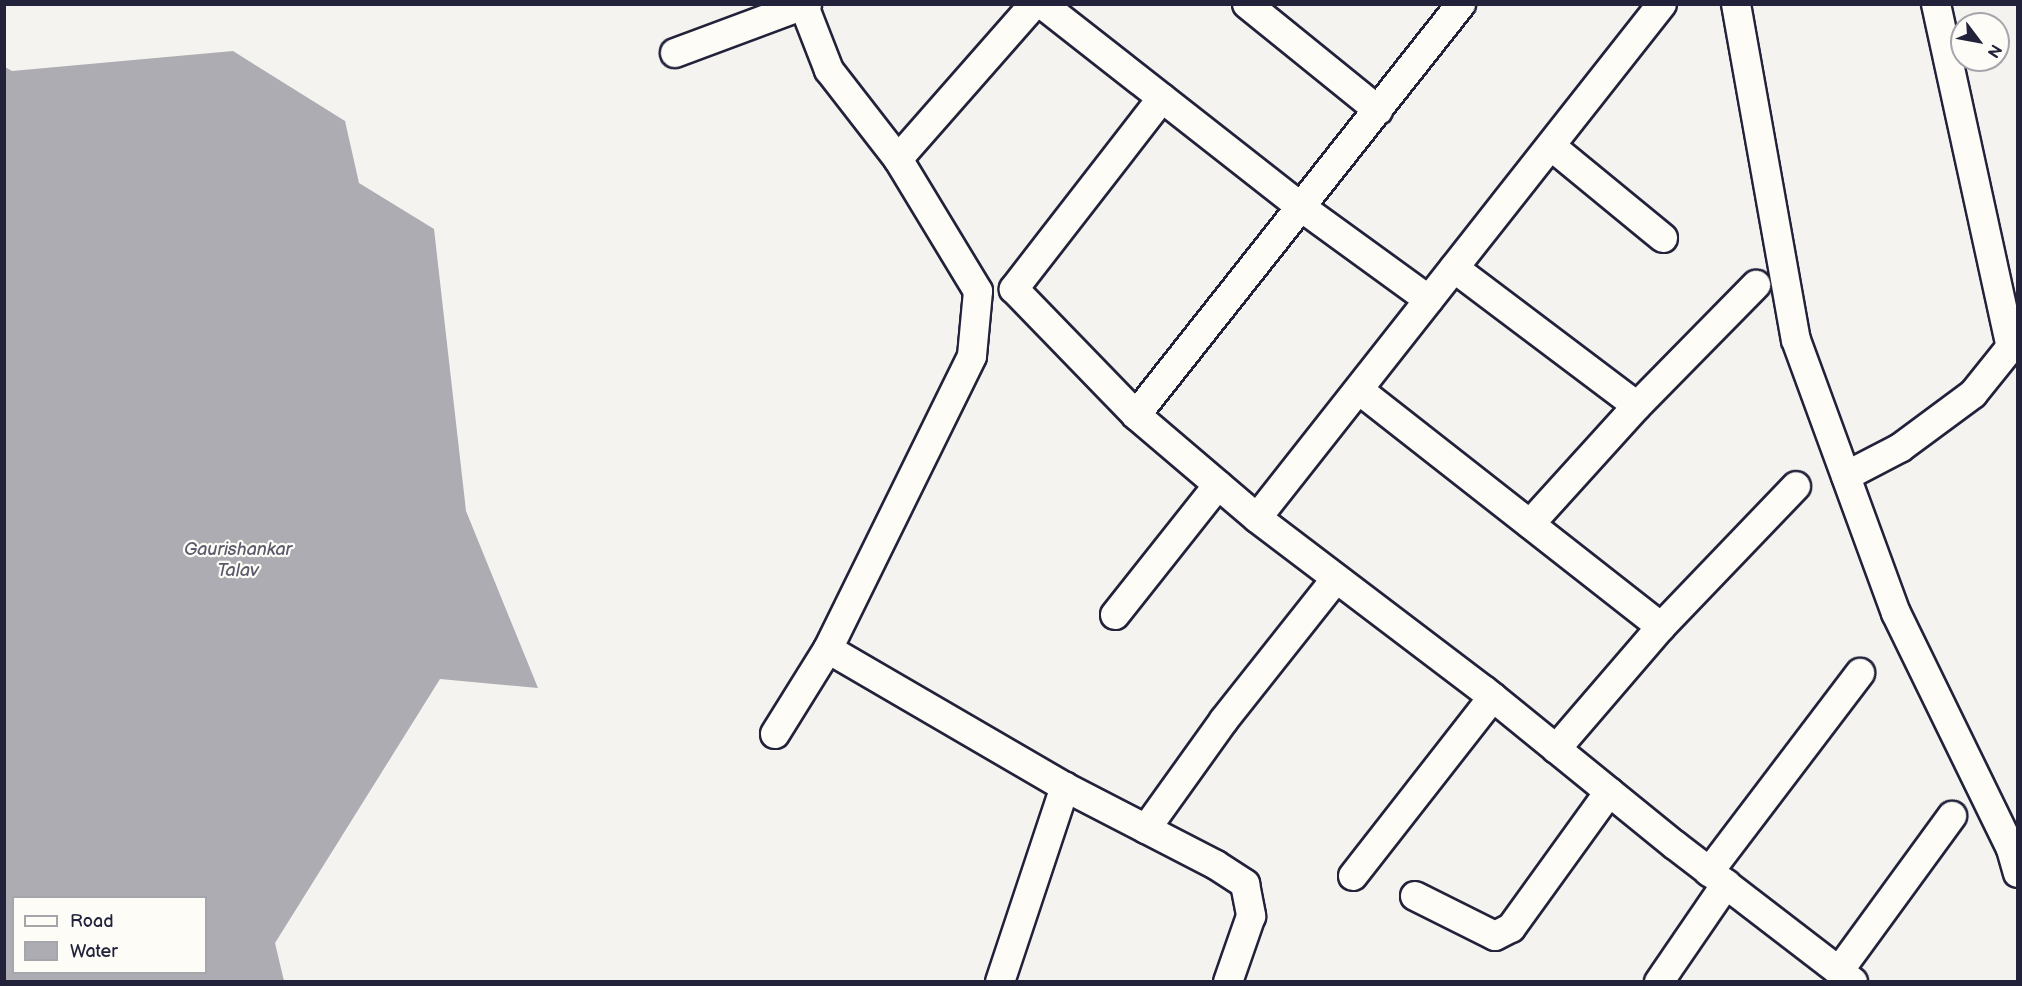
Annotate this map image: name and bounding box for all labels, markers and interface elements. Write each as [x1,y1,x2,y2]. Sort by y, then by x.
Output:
north arrow [1950,12,2010,72]
text: N [1983,41,2005,61]
water label: Gaurishankar Talav [184,540,292,582]
legend [12,896,207,974]
text: Road [70,911,114,932]
text: Water [70,941,118,962]

